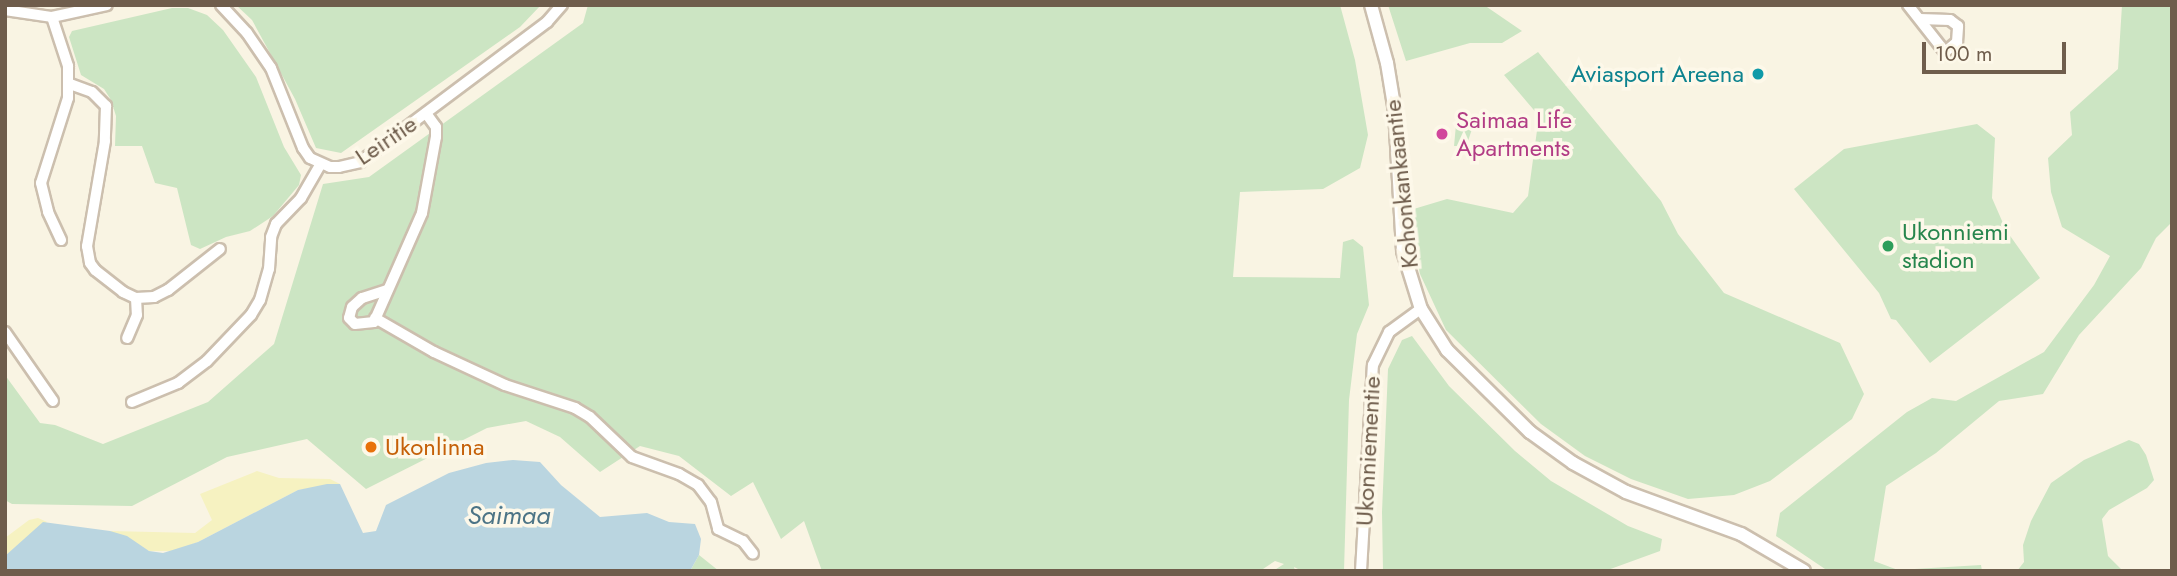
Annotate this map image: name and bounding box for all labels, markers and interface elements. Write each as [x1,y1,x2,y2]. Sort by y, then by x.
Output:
scale bar [1925,28,2068,72]
text: 100 m [1935,39,1992,69]
place label: Aviasport Areena [1571,60,1744,88]
marker: Aviasport Areena [1750,66,1766,82]
street label: Kohonkankaantie [1378,98,1424,270]
place label: Saimaa Life Apartments [1456,106,1572,162]
street label: Leiritie [350,109,422,171]
marker: Saimaa Life Apartments [1434,126,1450,142]
place label: Ukonniemi stadion [1902,218,2009,274]
marker: Ukonniemi stadion [1880,238,1896,254]
street label: Ukonniementie [1350,375,1386,527]
place label: Ukonlinna [385,433,484,461]
marker: Ukonlinna [363,439,379,455]
water label: Saimaa [467,500,551,532]

